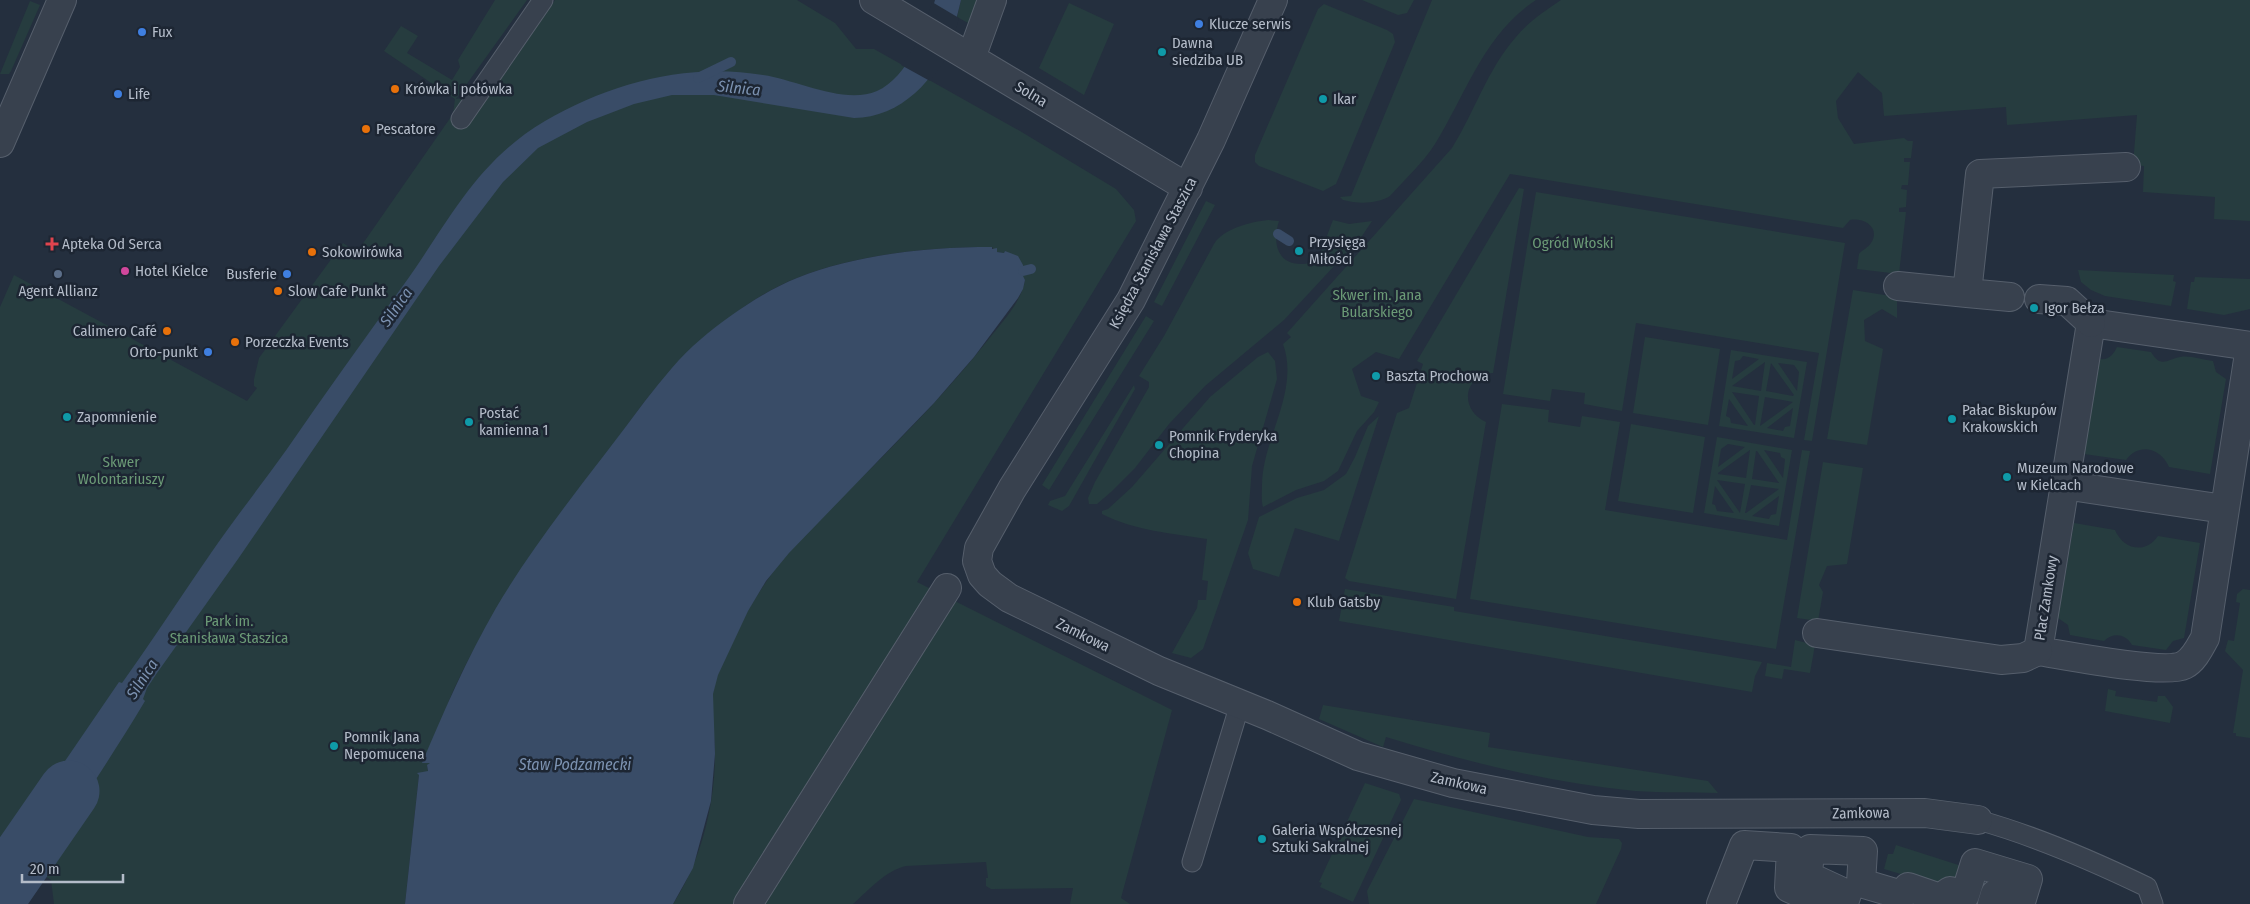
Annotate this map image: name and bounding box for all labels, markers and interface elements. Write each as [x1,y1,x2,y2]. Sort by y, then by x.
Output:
place label: Klucze serwis [1209,15,1291,33]
marker: Klucze serwis [1193,18,1205,30]
place label: Fux [152,23,173,41]
marker: Fux [136,26,148,38]
place label: Dawna siedziba UB [1172,34,1243,69]
marker: Dawna siedziba UB [1156,46,1168,58]
water label: Silnica [715,76,762,100]
street label: Solna [1012,77,1050,111]
place label: Krówka i połówka [405,80,512,98]
marker: Krówka i połówka [389,83,401,95]
place label: Life [128,85,150,103]
marker: Life [112,88,124,100]
place label: Ikar [1333,90,1357,108]
marker: Ikar [1317,93,1329,105]
place label: Pescatore [376,120,436,138]
marker: Pescatore [360,123,372,135]
street label: Księdza Stanisława Staszica [1105,174,1201,332]
place label: Przysięga Miłości [1309,233,1366,268]
park label: Ogród Włoski [1532,234,1614,252]
place label: Apteka Od Serca [62,235,162,253]
marker: Apteka Od Serca [46,238,58,250]
place label: Sokowirówka [322,243,402,261]
marker: Przysięga Miłości [1293,245,1305,257]
marker: Sokowirówka [306,246,318,258]
place label: Hotel Kielce [135,262,208,280]
marker: Hotel Kielce [119,265,131,277]
place label: Busferie [226,265,277,283]
marker: Agent Allianz [52,268,64,280]
marker: Busferie [281,268,293,280]
place label: Agent Allianz [18,282,98,300]
place label: Slow Cafe Punkt [288,282,386,300]
water label: Silnica [375,284,416,331]
marker: Slow Cafe Punkt [272,285,284,297]
park label: Skwer im. Jana Bularskiego [1332,286,1422,321]
place label: Igor Bełza [2044,299,2104,317]
marker: Igor Bełza [2028,302,2040,314]
place label: Calimero Café [73,322,157,340]
marker: Calimero Café [161,325,173,337]
place label: Porzeczka Events [245,333,349,351]
marker: Porzeczka Events [229,336,241,348]
place label: Orto-punkt [130,343,198,361]
marker: Orto-punkt [202,346,214,358]
place label: Baszta Prochowa [1386,367,1489,385]
marker: Baszta Prochowa [1370,370,1382,382]
place label: Pałac Biskupów Krakowskich [1962,401,2057,436]
place label: Postać kamienna 1 [479,404,548,439]
place label: Zapomnienie [77,408,157,426]
marker: Zapomnienie [61,411,73,423]
marker: Pałac Biskupów Krakowskich [1946,413,1958,425]
marker: Postać kamienna 1 [463,416,475,428]
place label: Pomnik Fryderyka Chopina [1169,427,1277,462]
marker: Pomnik Fryderyka Chopina [1153,439,1165,451]
park label: Skwer Wolontariuszy [78,453,165,488]
place label: Muzeum Narodowe w Kielcach [2017,459,2134,494]
marker: Muzeum Narodowe w Kielcach [2001,471,2013,483]
street label: Plac Zamkowy [2030,554,2062,642]
place label: Klub Gatsby [1307,593,1380,611]
marker: Klub Gatsby [1291,596,1303,608]
park label: Park im. Stanisława Staszica [170,612,288,647]
street label: Zamkowa [1053,614,1113,656]
water label: Silnica [122,656,162,703]
place label: Pomnik Jana Nepomucena [344,728,425,763]
marker: Pomnik Jana Nepomucena [328,740,340,752]
water label: Staw Podzamecki [518,755,631,774]
street label: Zamkowa [1429,768,1489,798]
street label: Zamkowa [1832,803,1890,823]
place label: Galeria Współczesnej Sztuki Sakralnej [1272,821,1402,856]
marker: Galeria Współczesnej Sztuki Sakralnej [1256,833,1268,845]
scale bar [22,852,124,884]
text: 20 m [30,860,60,878]

